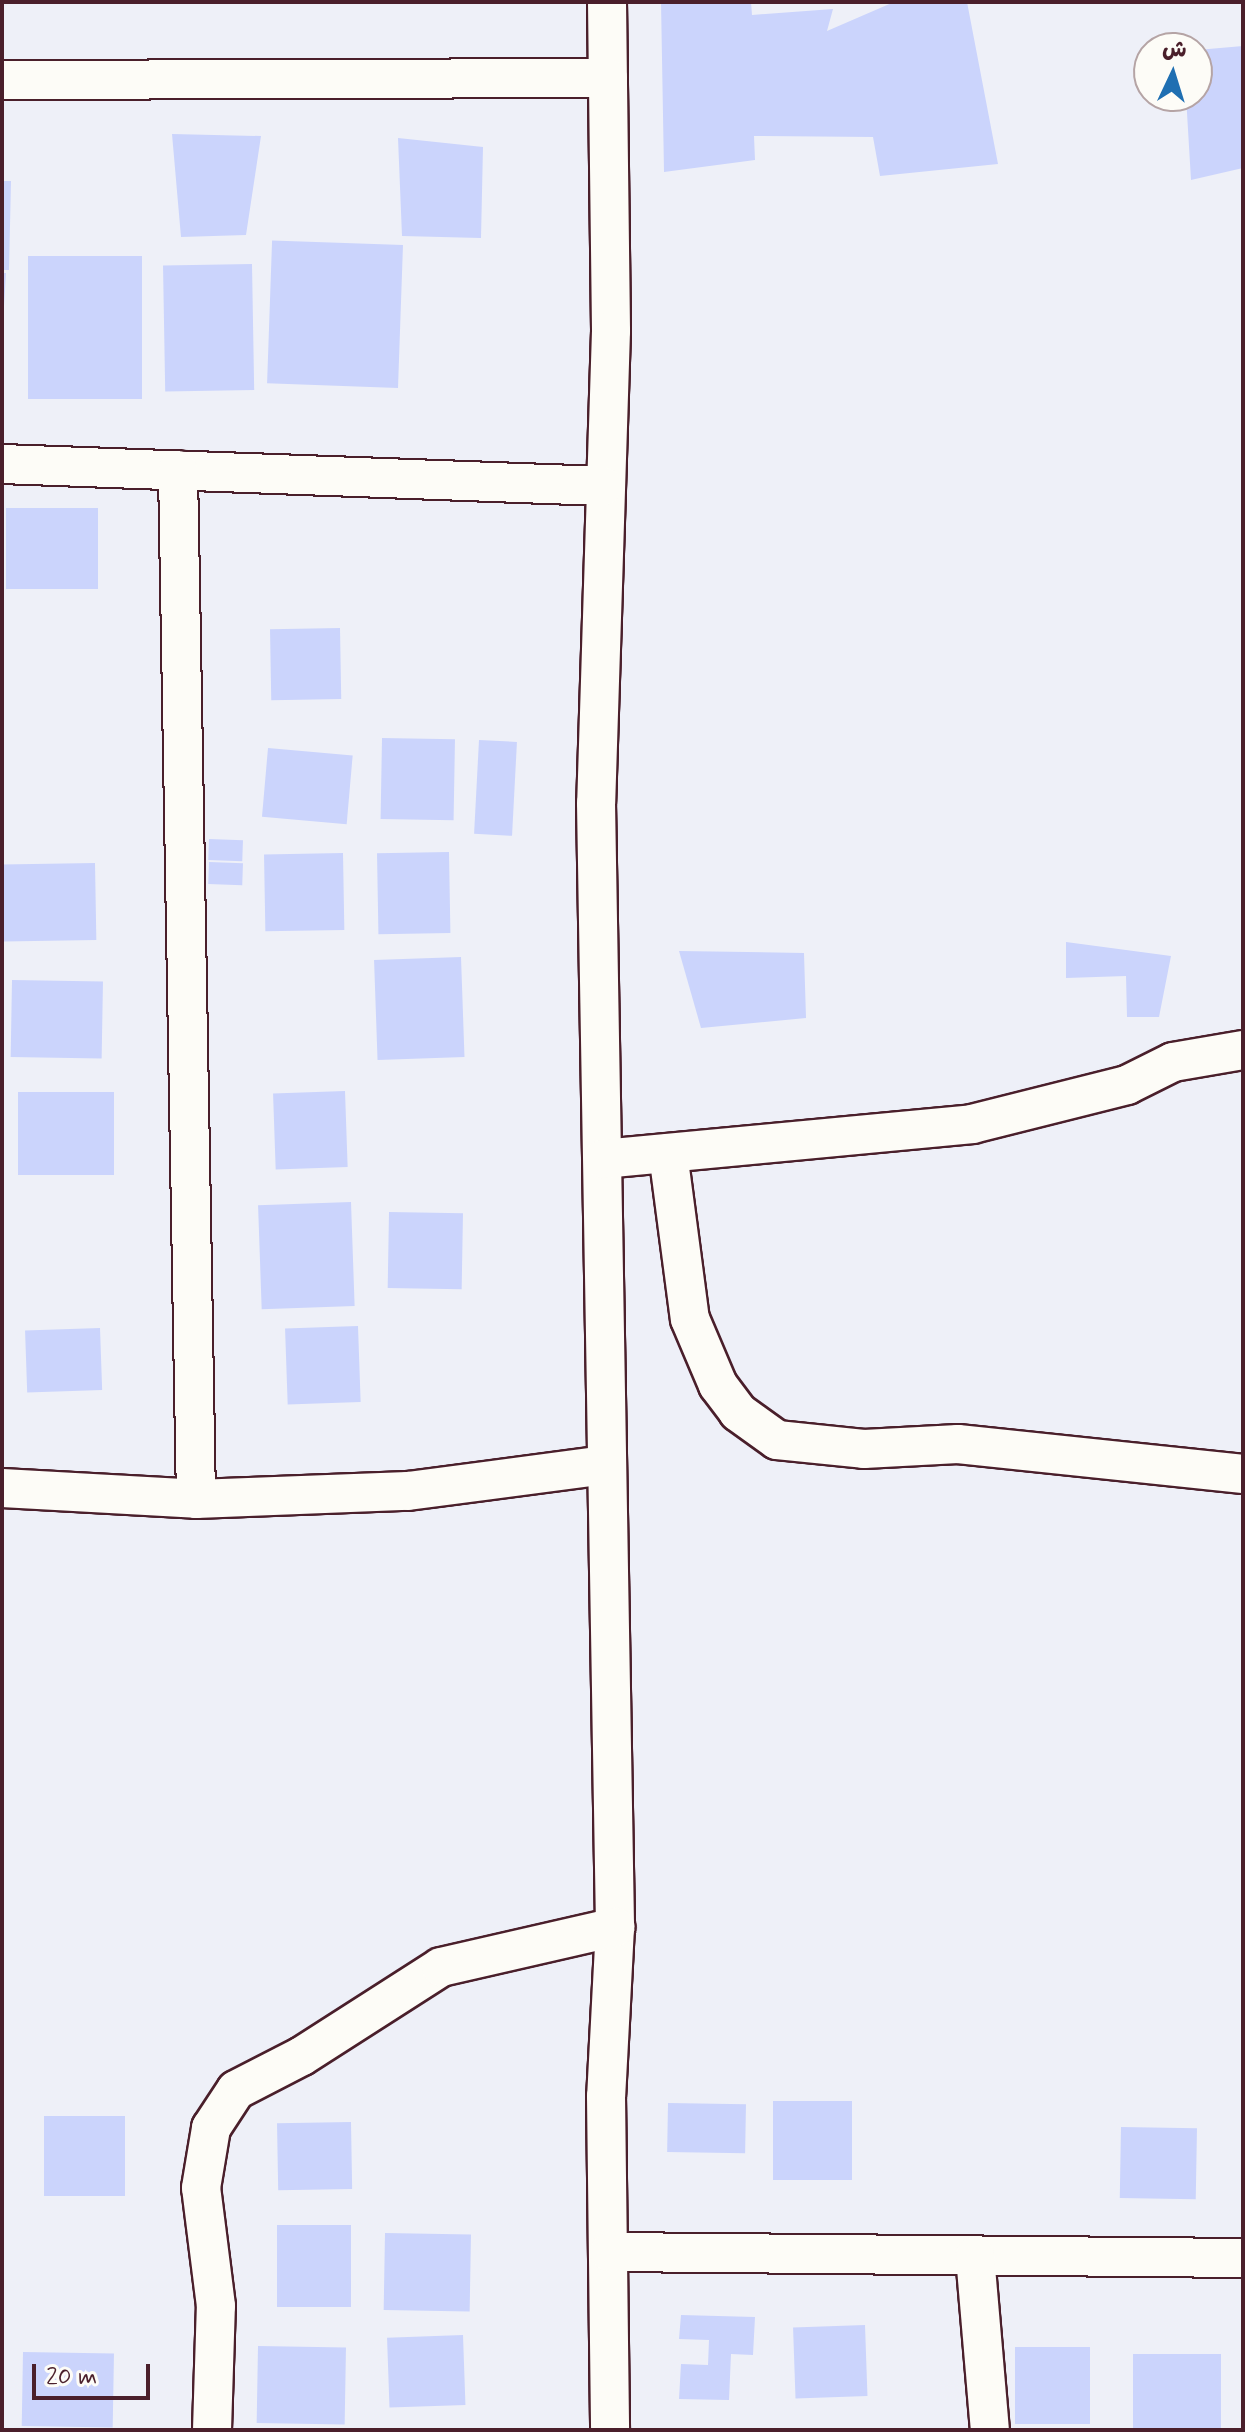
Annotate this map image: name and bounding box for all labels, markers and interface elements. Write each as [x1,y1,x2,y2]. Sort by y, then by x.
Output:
north arrow [1133,32,1213,112]
text: ش [1161,35,1188,65]
scale bar [36,2348,154,2398]
text: 20 m [46,2362,97,2393]

